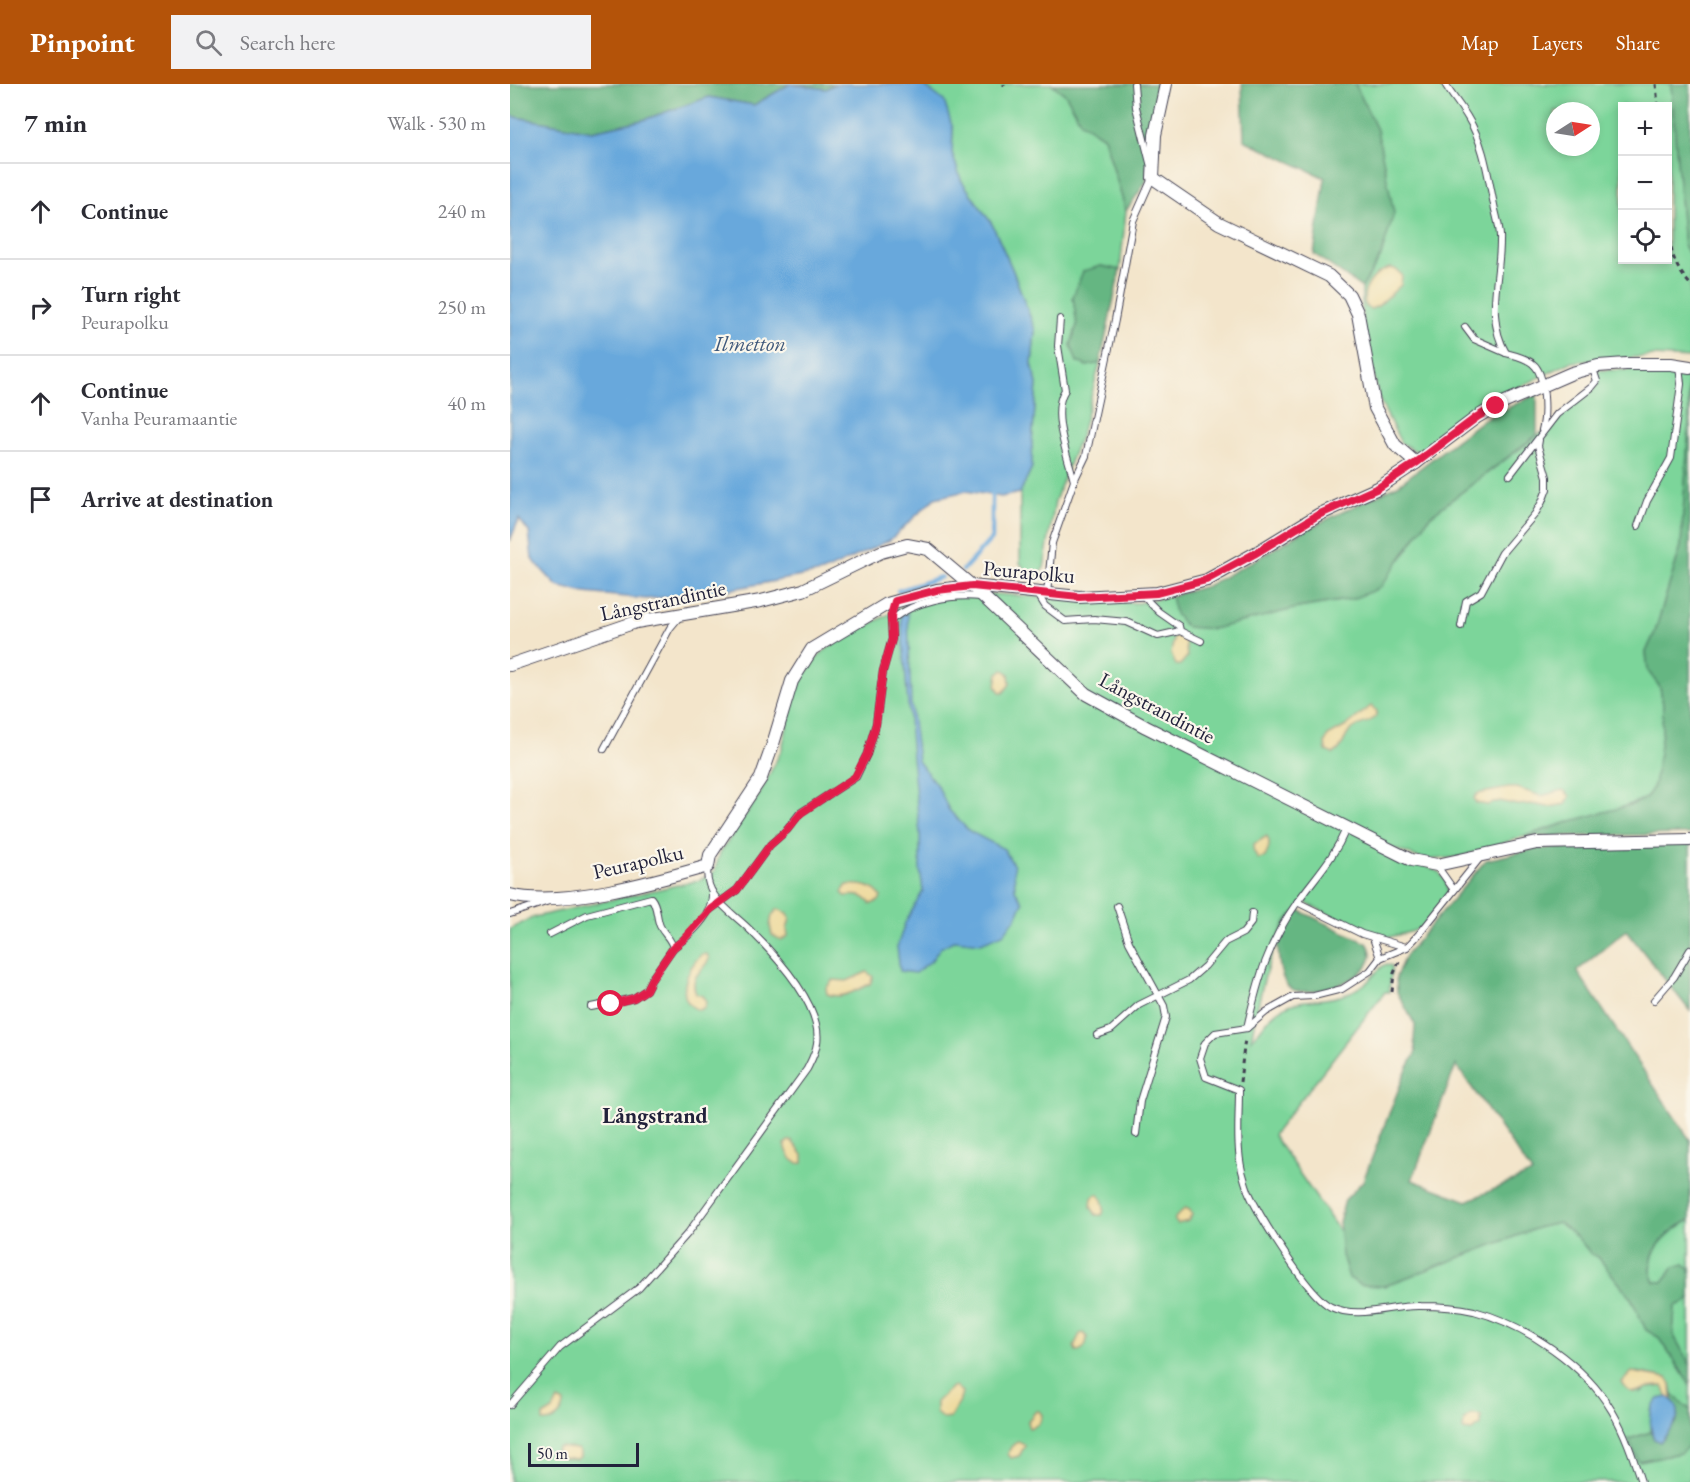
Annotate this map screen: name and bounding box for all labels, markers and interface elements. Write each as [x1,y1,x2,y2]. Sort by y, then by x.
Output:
search box [171,15,591,69]
text: Pinpoint [30,24,135,60]
icon: search [192,26,225,59]
text: Search here [240,28,335,57]
text: Map [1461,29,1499,56]
text: Layers [1532,29,1583,56]
text: Share [1616,29,1660,56]
north arrow [1546,102,1600,156]
map controls [1618,102,1672,264]
button: + [1618,102,1672,156]
text: 7 min [24,106,87,140]
text: Walk · 530 m [387,110,486,136]
button: − [1618,156,1672,210]
icon: ahead [24,195,57,228]
text: Continue [81,197,168,226]
text: 240 m [438,198,486,224]
button: locate [1618,210,1672,264]
text: Turn right [81,280,180,309]
icon: right [24,291,57,324]
text: 250 m [438,294,486,320]
text: Peurapolku [81,309,169,335]
water label: Ilmetton [713,329,786,358]
text: Continue [81,376,168,405]
icon: ahead [24,387,57,420]
text: 40 m [447,390,486,416]
route end [1482,392,1508,418]
text: Vanha Peuramaantie [81,405,237,431]
icon: arrive [24,483,57,516]
text: Arrive at destination [81,485,273,514]
street label: Peurapolku [982,554,1076,589]
street label: Långstrandintie [598,574,728,627]
street label: Långstrandintie [1095,666,1220,749]
street label: Peurapolku [590,838,686,885]
route start [597,990,623,1016]
district label: Långstrand [602,1101,708,1130]
scale bar [528,1440,639,1468]
text: 50 m [537,1443,568,1464]

